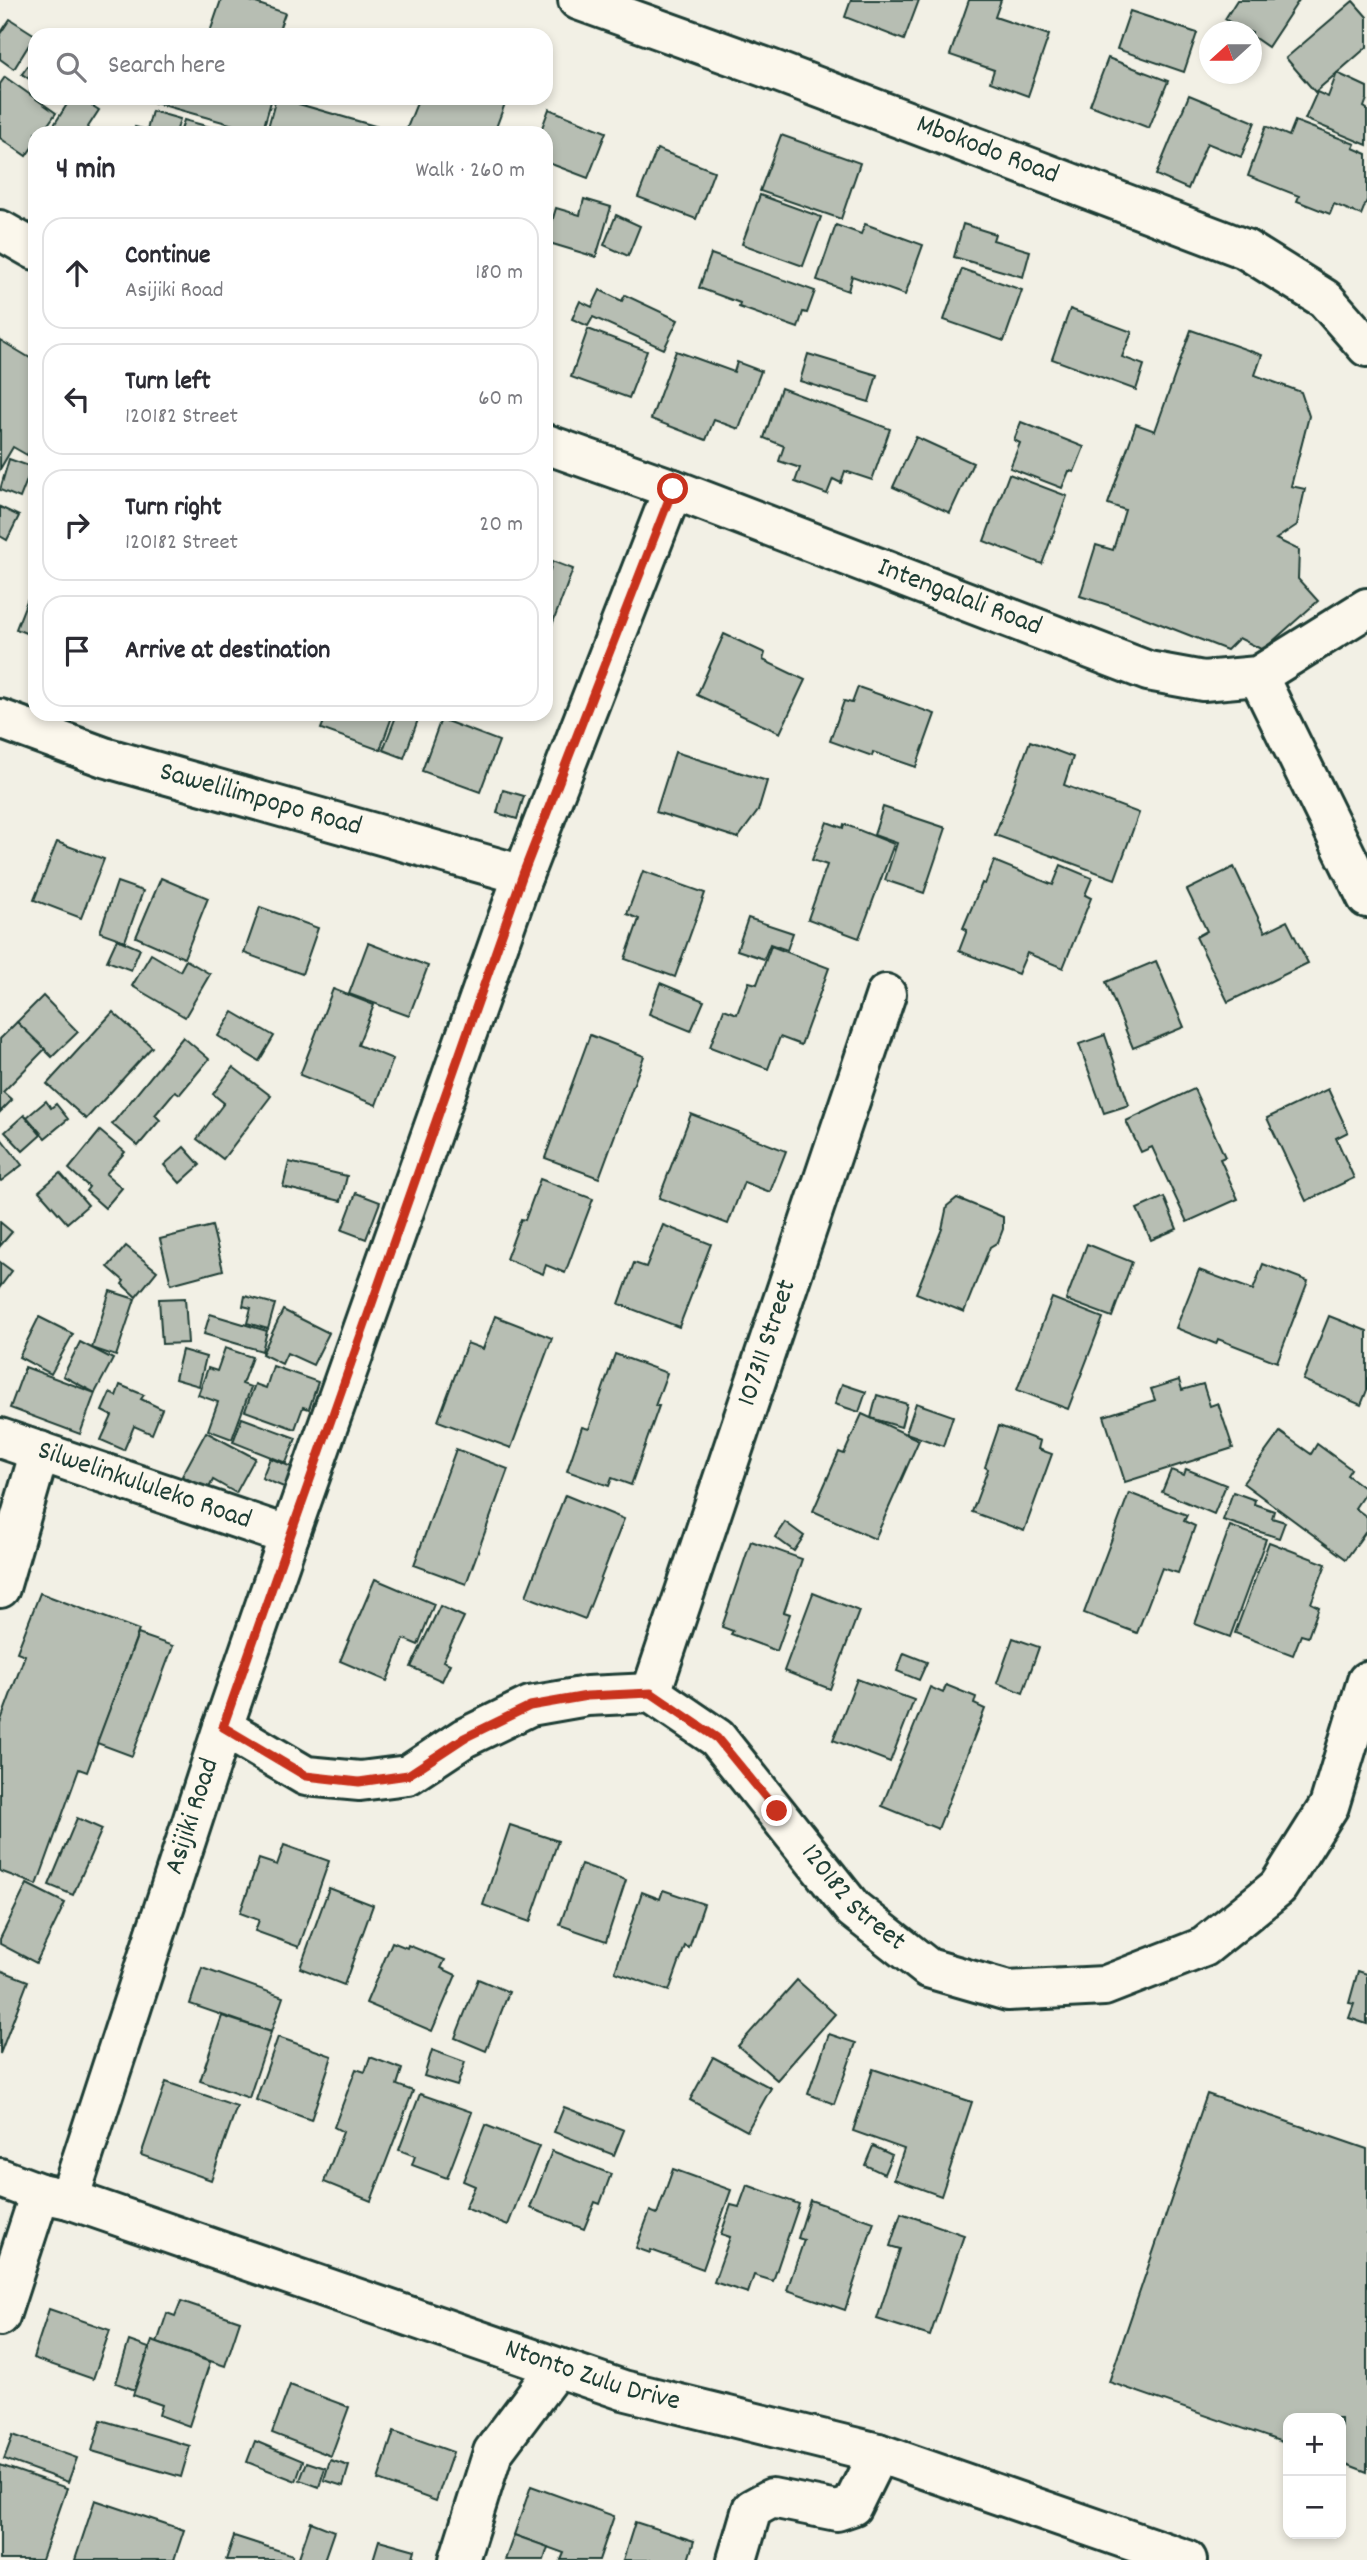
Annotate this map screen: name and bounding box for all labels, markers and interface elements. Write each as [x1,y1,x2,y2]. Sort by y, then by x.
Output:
north arrow [1199,21,1262,84]
search box [28,28,553,105]
icon: search [52,48,90,86]
text: Search here [108,48,226,85]
street label: Mbokodo Road [910,106,1064,196]
text: 4 min [56,150,115,193]
text: Walk · 260 m [415,155,525,188]
text: Continue [125,238,210,275]
icon: ahead [58,254,96,292]
text: 180 m [475,257,523,290]
text: Asijiki Road [125,275,224,308]
text: Turn left [125,364,211,401]
icon: left [58,380,96,418]
text: 60 m [478,383,523,416]
text: 120182 Street [125,401,238,434]
route start [657,473,688,504]
text: Turn right [125,490,222,527]
icon: right [58,506,96,544]
text: 20 m [479,509,523,542]
text: 120182 Street [125,527,238,560]
street label: Intengalali Road [871,549,1047,648]
icon: arrive [58,632,96,670]
text: Arrive at destination [125,633,330,670]
street label: Sawelilimpopo Road [155,754,366,848]
street label: 107311 Street [729,1275,808,1412]
street label: Silwelinkululeko Road [32,1432,256,1542]
street label: Asijiki Road [156,1754,231,1880]
route end [761,1795,792,1826]
street label: 120182 Street [790,1837,913,1963]
street label: Ntonto Zulu Drive [499,2330,684,2423]
map controls [1283,2413,1346,2539]
button: + [1283,2413,1346,2476]
button: − [1283,2476,1346,2539]

